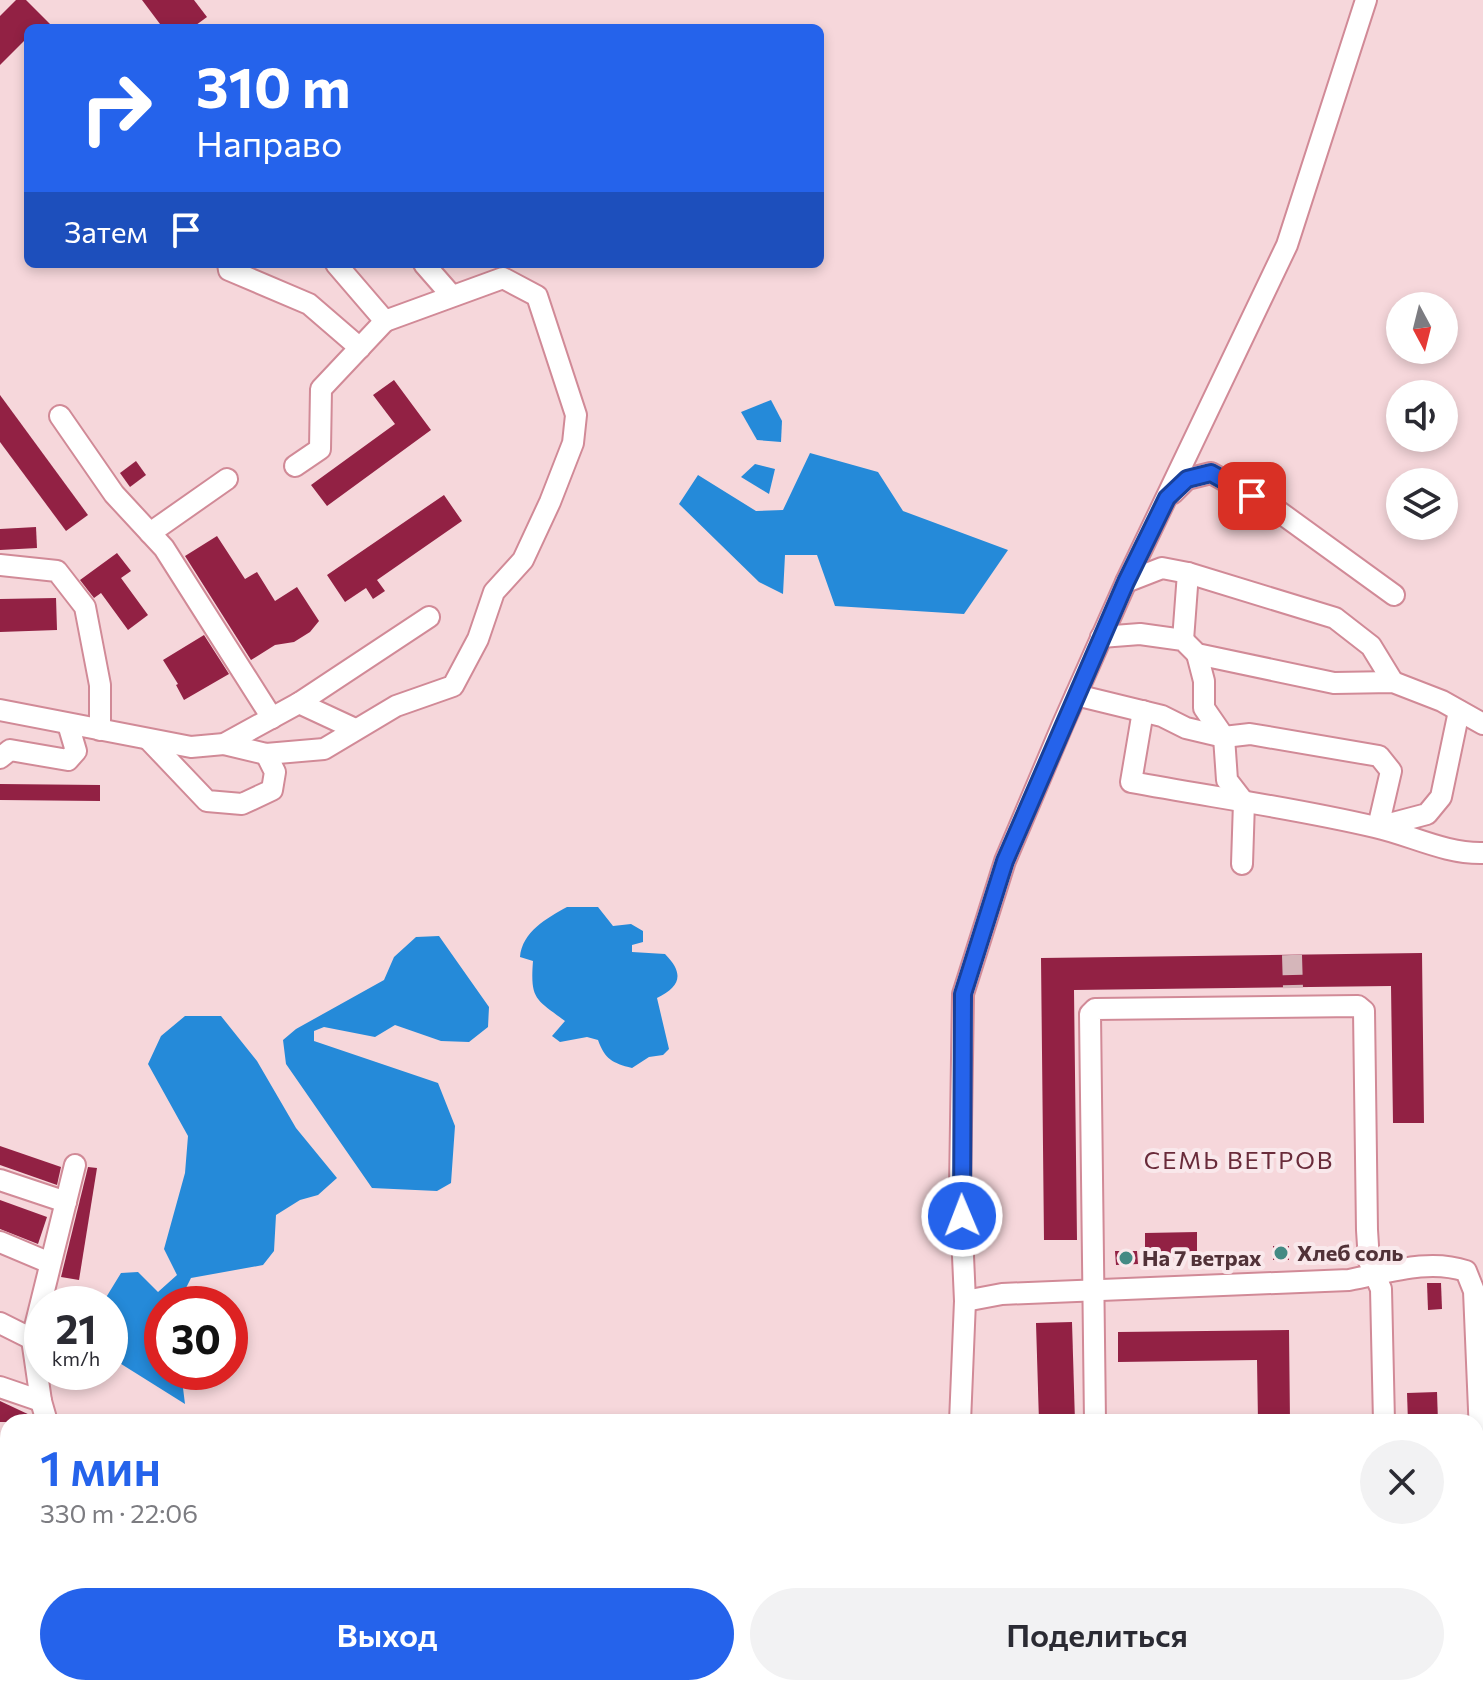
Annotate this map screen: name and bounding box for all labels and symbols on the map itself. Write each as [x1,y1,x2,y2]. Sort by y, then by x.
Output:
north arrow [1386,292,1458,364]
pin [1218,462,1286,530]
district label: СЕМЬ ВЕТРОВ [1144,1145,1334,1174]
position arrow [920,1174,1004,1258]
place label: Хлеб соль [1297,1239,1404,1266]
place label: На 7 ветрах [1142,1244,1262,1271]
marker: Хлеб соль [1272,1244,1290,1262]
marker: На 7 ветрах [1117,1249,1135,1267]
speed limit sign: 30 [144,1286,248,1390]

